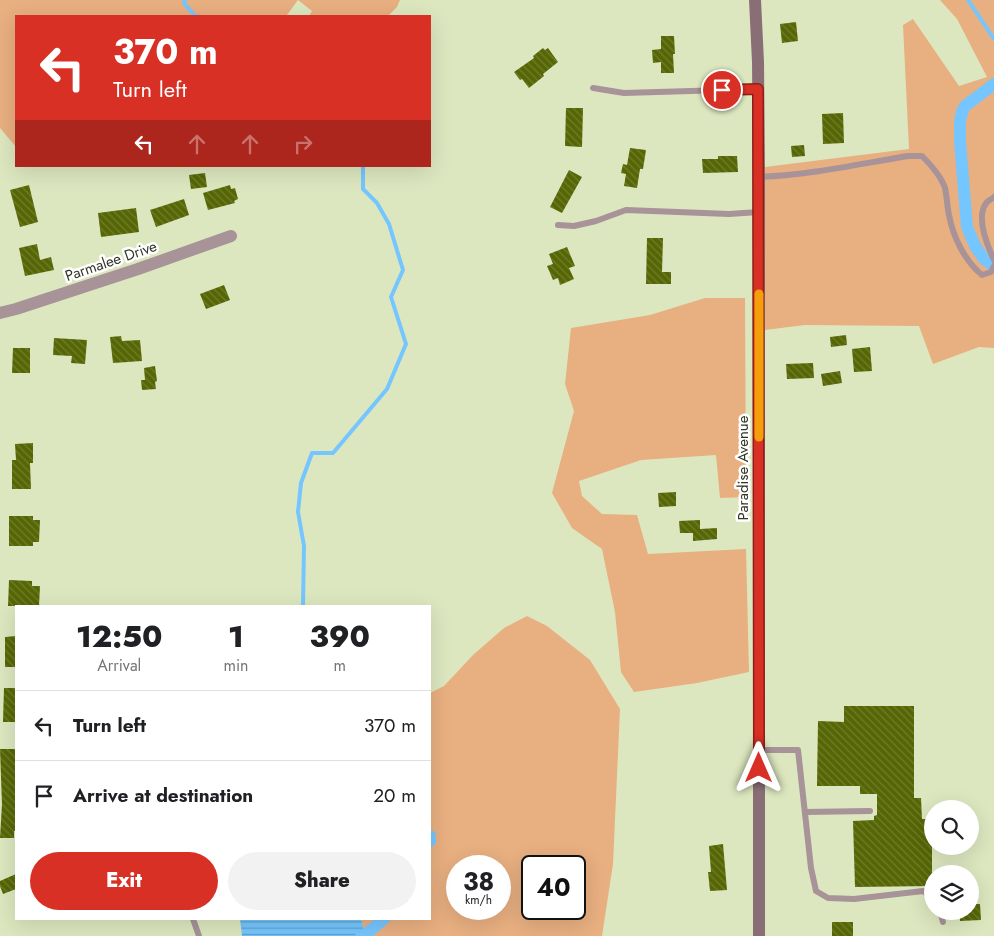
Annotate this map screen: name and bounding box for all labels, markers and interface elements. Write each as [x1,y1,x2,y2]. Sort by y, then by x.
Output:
text: 370 m [113,27,218,77]
icon: left [30,35,95,100]
pin [701,69,743,111]
text: Turn left [113,73,187,105]
icon: arrive [708,76,736,104]
icon: left [130,130,158,158]
icon: ahead [183,130,211,158]
icon: ahead [236,130,264,158]
icon: right [289,130,317,158]
street label: Parmalee Drive [62,235,160,287]
street label: Paradise Avenue [732,415,754,520]
text: 12:50 [76,615,163,658]
text: 1 [228,615,244,658]
text: 390 [309,615,370,658]
text: Arrival [97,654,141,677]
text: min [223,654,249,677]
text: m [333,654,346,677]
icon: left [30,712,58,740]
text: Turn left [73,712,146,739]
text: 370 m [364,712,416,739]
position arrow [732,741,784,793]
icon: arrive [30,782,58,810]
text: Arrive at destination [73,782,253,809]
text: 20 m [373,782,416,809]
map controls [924,800,979,920]
button: search [924,800,979,855]
button: Exit [30,852,218,910]
button: Share [228,852,416,910]
speed limit sign: 40 [521,855,586,920]
text: 38 [463,863,494,899]
button: layers [924,865,979,920]
text: km/h [465,891,492,909]

